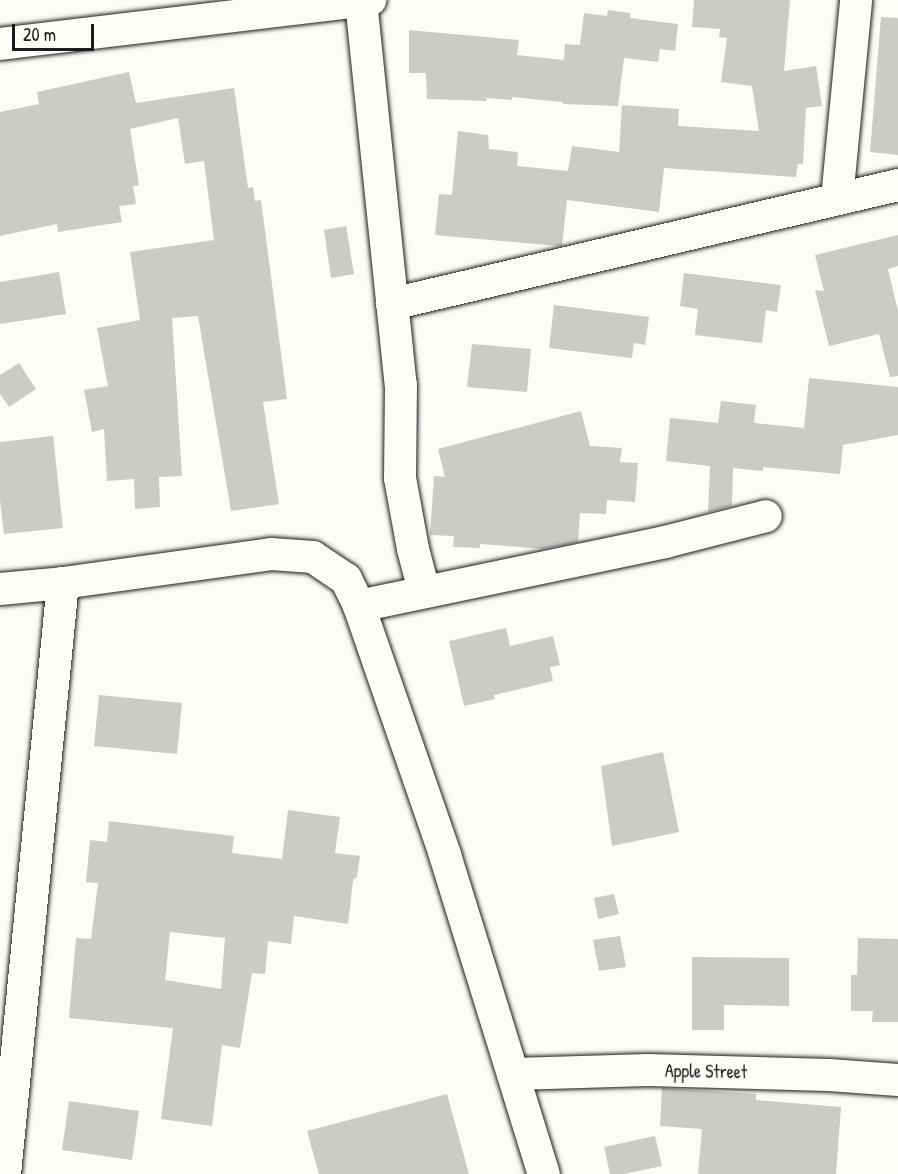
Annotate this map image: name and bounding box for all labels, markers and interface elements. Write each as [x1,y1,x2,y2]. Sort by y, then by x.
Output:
scale bar [15,12,98,50]
text: 20 m [23,22,56,47]
street label: Apple Street [665,1060,747,1084]

